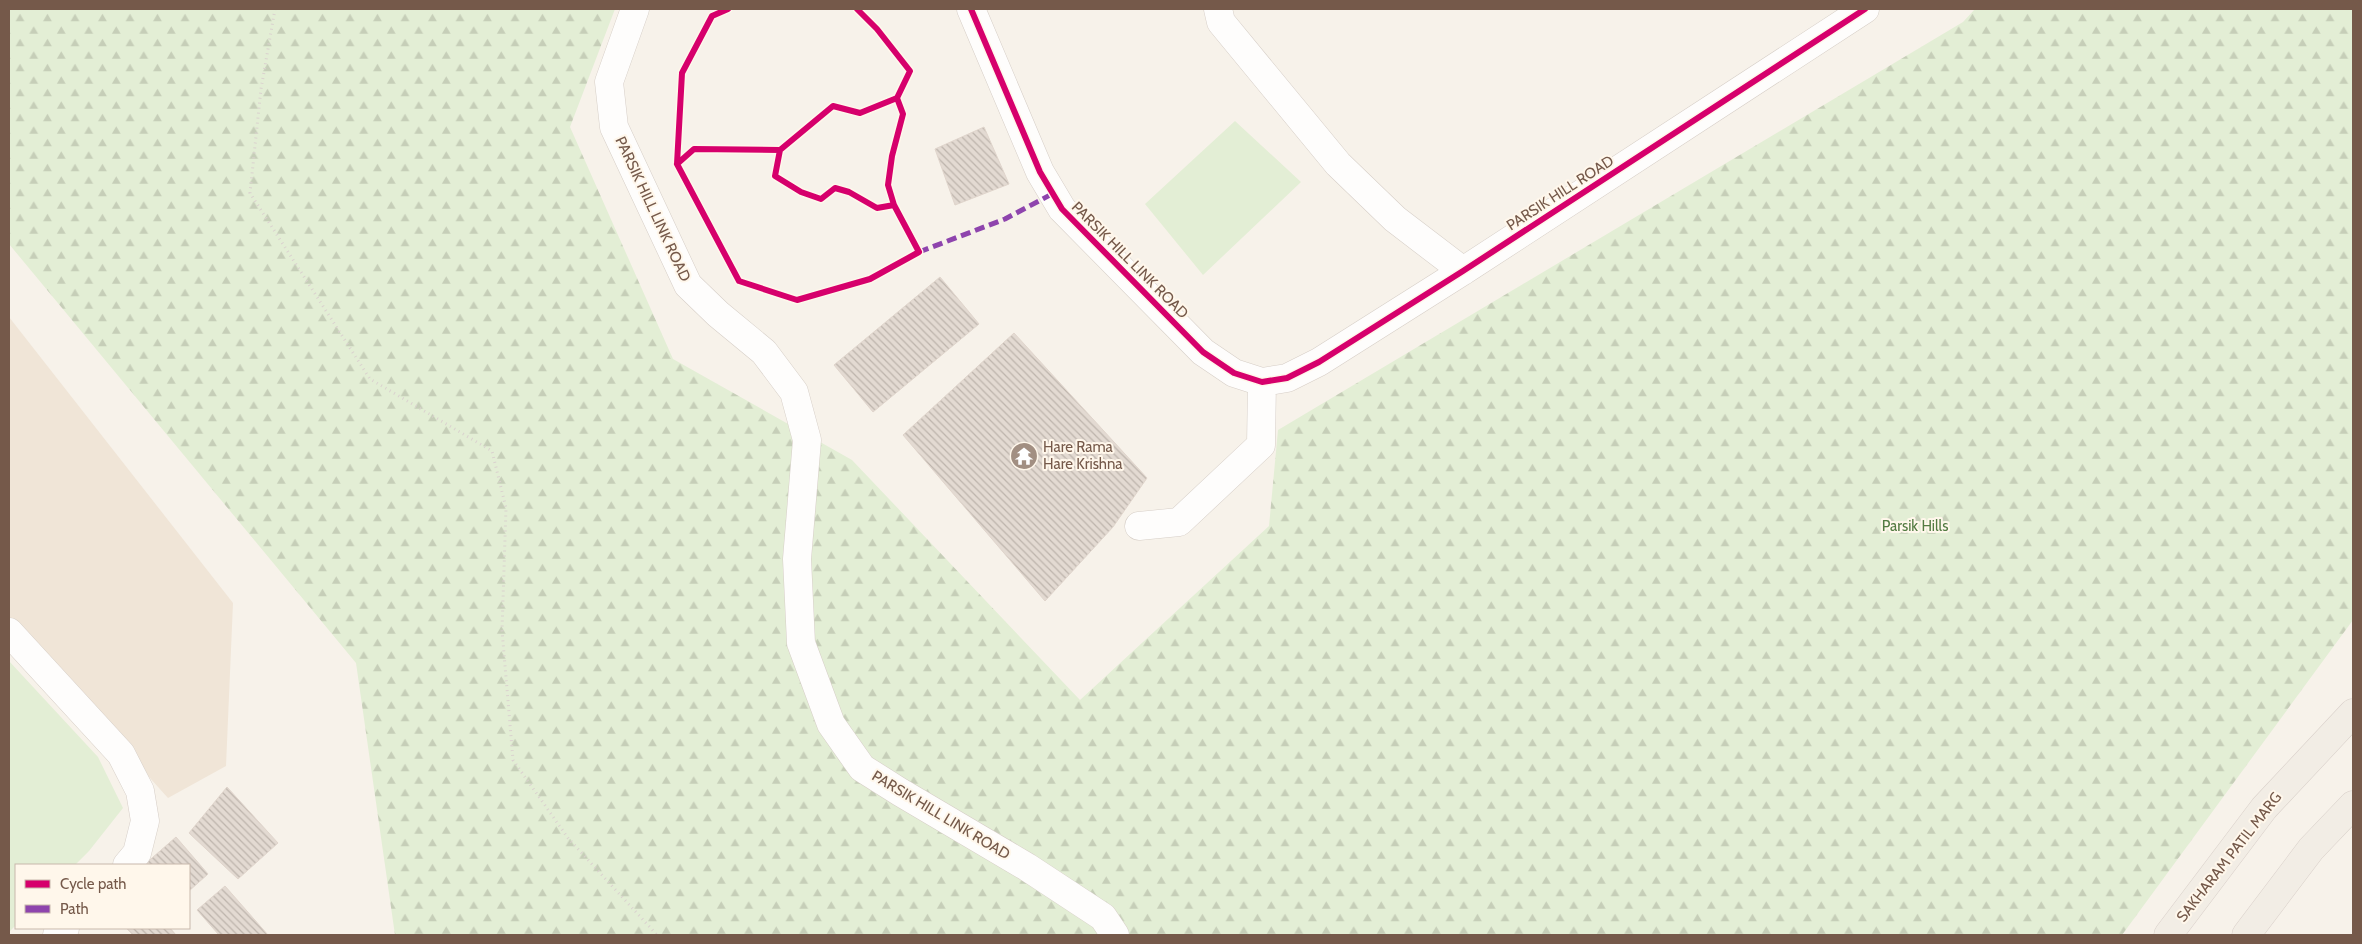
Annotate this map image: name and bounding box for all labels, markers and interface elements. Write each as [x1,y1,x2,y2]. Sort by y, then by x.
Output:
street label: PARSIK HILL LINK ROAD [611,134,695,284]
street label: PARSIK HILL ROAD [1503,152,1617,234]
street label: PARSIK HILL LINK ROAD [1068,198,1192,322]
place label: Hare Rama Hare Krishna [1043,438,1123,473]
temple icon: Hare Rama Hare Krishna [1009,441,1039,471]
park label: Parsik Hills [1882,517,1948,535]
street label: PARSIK HILL LINK ROAD [869,767,1013,863]
street label: SAKHARAM PATIL MARG [2173,788,2285,926]
legend [15,864,190,929]
text: Cycle path [60,875,126,893]
text: Path [60,900,89,918]

